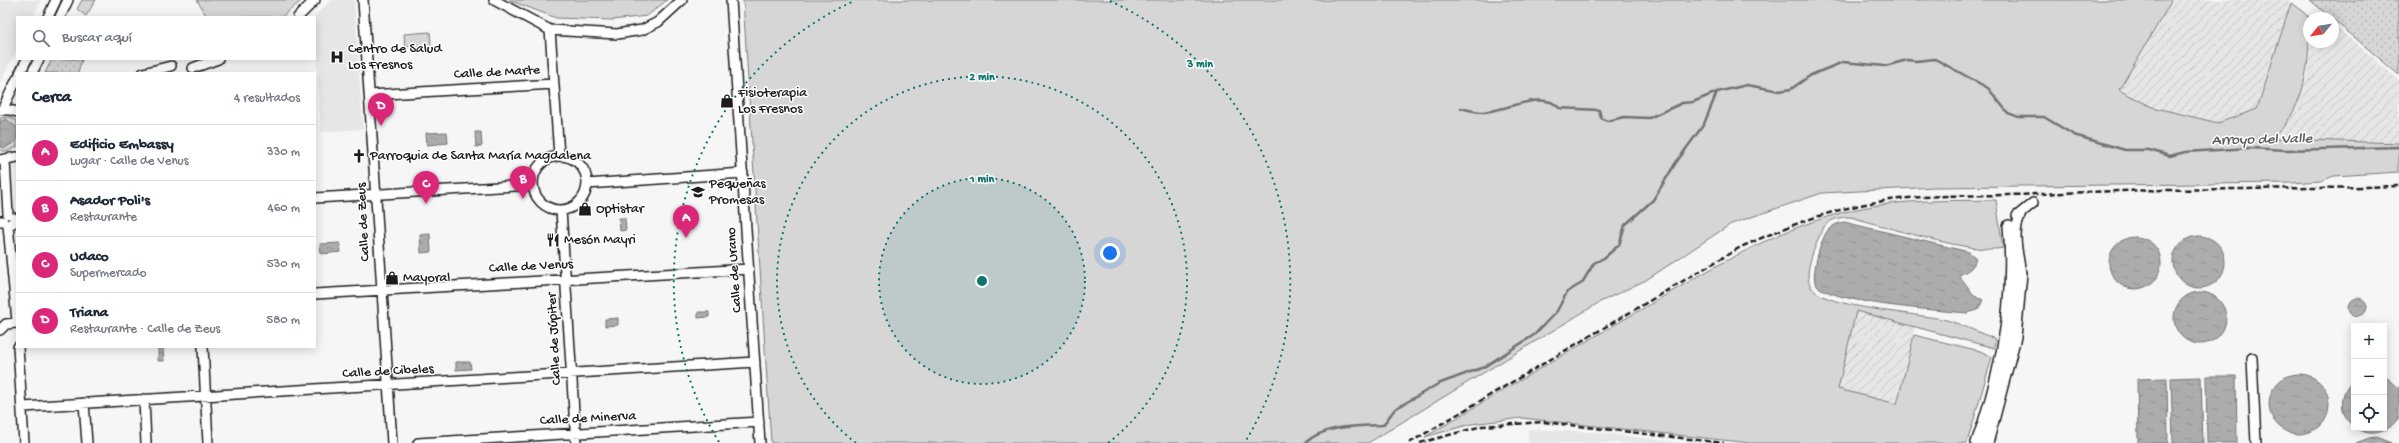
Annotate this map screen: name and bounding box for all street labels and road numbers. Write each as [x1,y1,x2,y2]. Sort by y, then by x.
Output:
street label: Calle de Marte [454,62,541,84]
street label: Calle de Zeus [353,181,375,262]
street label: Calle de Urano [724,227,746,313]
street label: Calle de Venus [489,256,574,278]
street label: Calle de Júpiter [544,291,566,386]
street label: Calle de Cibeles [342,361,435,383]
street label: Calle de Minerva [539,408,638,430]

